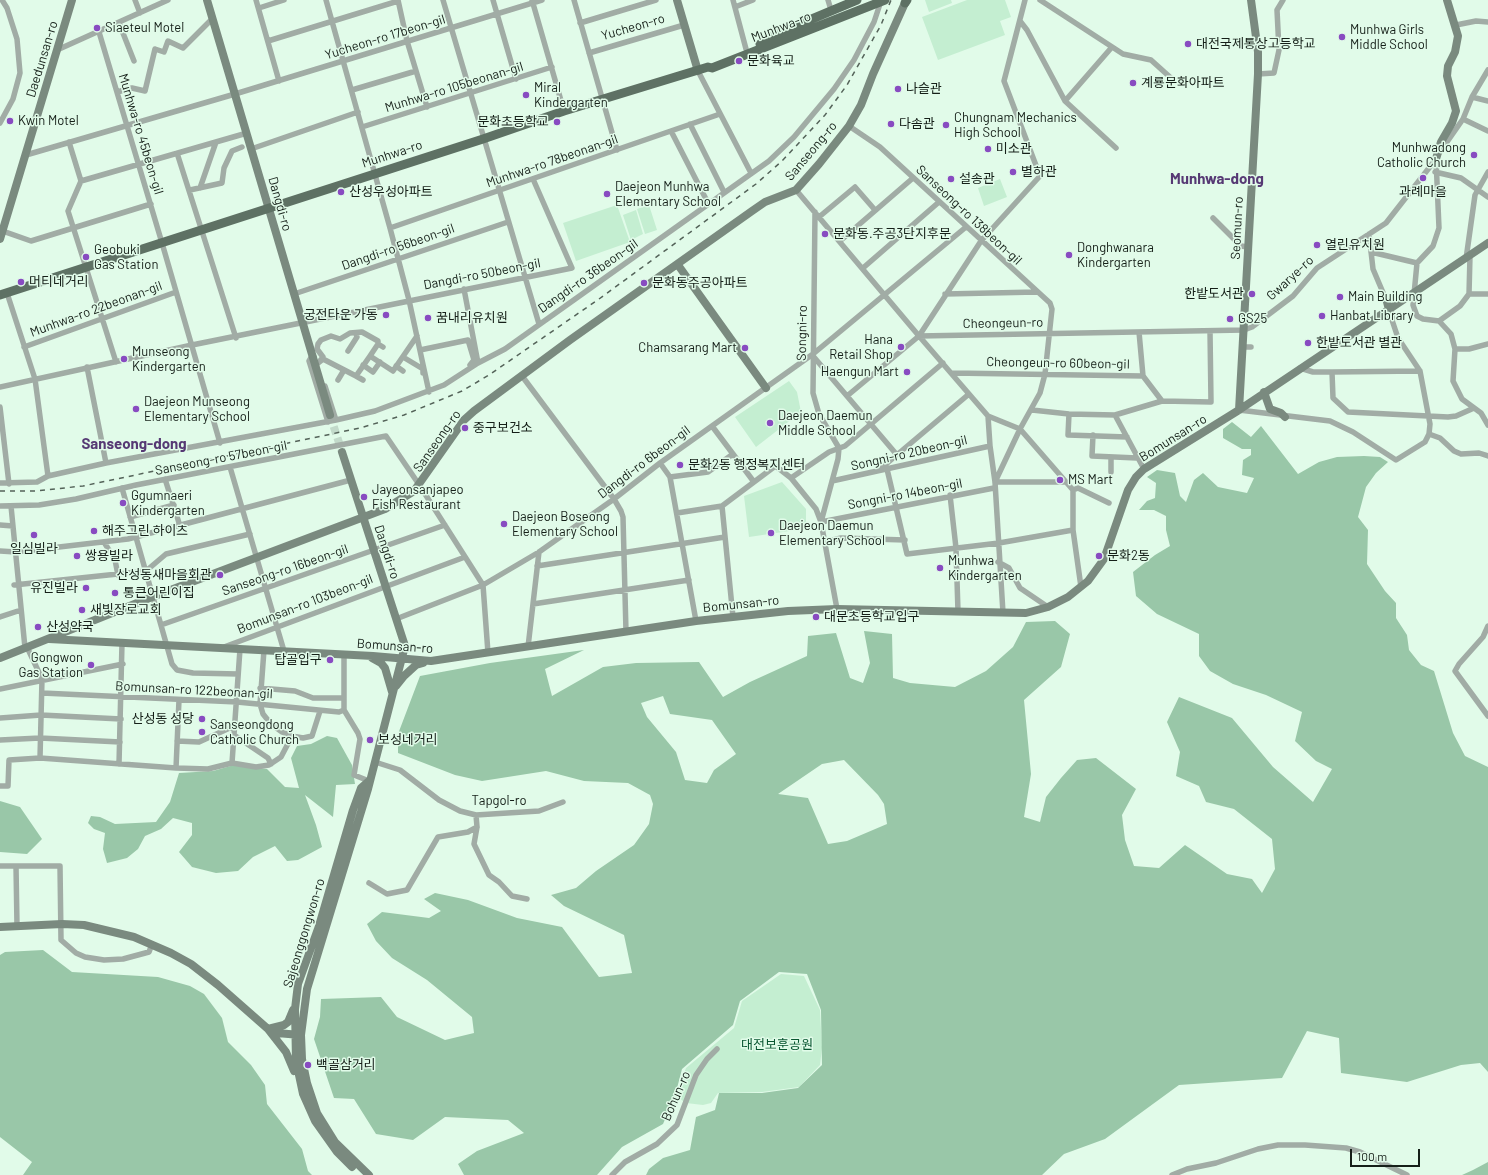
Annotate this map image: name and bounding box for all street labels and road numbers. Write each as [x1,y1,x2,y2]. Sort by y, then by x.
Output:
street label: Munhwa-ro [749,8,813,46]
street label: Yucheon-ro [599,10,667,44]
street label: Yucheon-ro 17beon-gil [323,11,447,63]
street label: Daedunsan-ro [23,19,61,99]
street label: Munhwa-ro 105beonan-gil [383,58,525,116]
street label: Munhwa-ro 45beon-gil [115,72,167,196]
street label: Sanseong-ro [782,118,840,184]
street label: Munhwa-ro 78beonan-gil [484,131,620,191]
street label: Munhwa-ro [360,137,424,171]
street label: Sanseong-ro 138beon-gil [913,162,1025,268]
street label: Dangdi-ro [265,175,295,233]
street label: Seomun-ro [1228,196,1246,260]
street label: Dangdi-ro 56beon-gil [340,220,456,274]
street label: Dangdi-ro 36beon-gil [535,236,641,316]
street label: Gwarye-ro [1263,252,1317,304]
street label: Dangdi-ro 50beon-gil [422,255,542,293]
street label: Munhwa-ro 22beonan-gil [28,278,164,340]
street label: Songni-ro [794,305,810,361]
street label: Cheongeun-ro [963,314,1043,332]
street label: Cheongeun-ro 60beon-gil [986,354,1130,372]
street label: Sanseong-ro [410,407,464,475]
street label: Bomunsan-ro [1136,411,1210,465]
street label: Dangdi-ro 6beon-gil [595,422,693,502]
street label: Songni-ro 20beon-gil [849,432,969,474]
street label: Sanseong-ro 57beon-gil [154,438,288,478]
street label: Songni-ro 14beon-gil [846,475,964,513]
street label: Dangdi-ro [371,523,403,581]
street label: Sanseong-ro 16beon-gil [220,541,350,599]
street label: Bomunsan-ro 103beon-gil [235,571,375,637]
street label: Bomunsan-ro [702,592,780,616]
street label: Bomunsan-ro [356,636,434,656]
street label: Bomunsan-ro 122beonan-gil [115,678,273,702]
street label: Tapgol-ro [472,793,526,809]
street label: Sajeonggongwon-ro [280,876,328,990]
street label: Bohun-ro [658,1069,694,1123]

